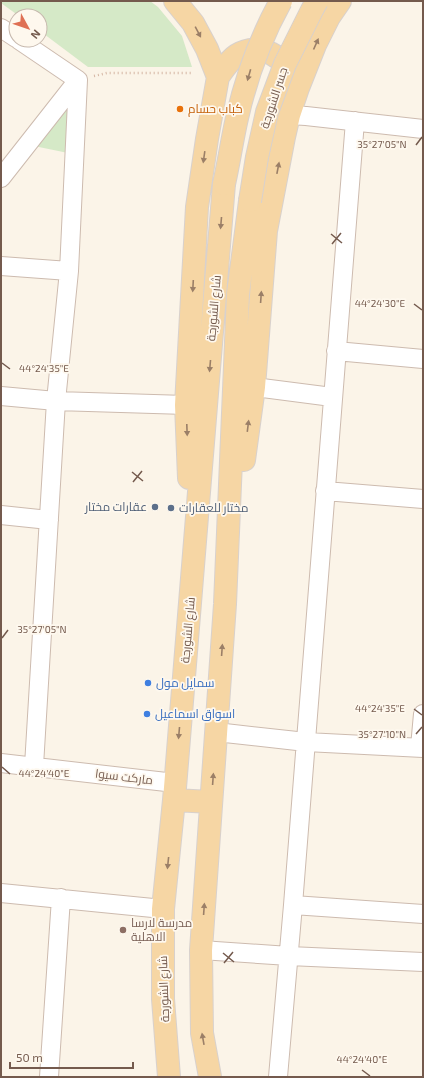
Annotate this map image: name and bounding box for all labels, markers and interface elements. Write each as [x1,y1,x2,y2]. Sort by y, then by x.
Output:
north arrow [8,8,48,48]
one-way arrow [195,27,201,38]
text: N [28,28,44,42]
one-way arrow [313,39,319,50]
street label: جسر الشورجة [257,65,290,130]
one-way arrow [246,70,252,82]
place label: كباب حسام [188,101,243,117]
marker: كباب حسام [175,104,185,114]
text: 35°27'05"N [357,138,407,150]
one-way arrow [201,151,207,163]
one-way arrow [275,162,281,174]
one-way arrow [218,217,225,229]
street label: شارع الشورجة [203,274,225,342]
one-way arrow [190,280,196,293]
one-way arrow [257,291,264,303]
text: 44°24'30"E [355,297,406,309]
one-way arrow [206,360,213,372]
text: 44°24'35"E [19,362,69,374]
one-way arrow [245,420,252,432]
one-way arrow [184,424,190,437]
place label: عقارات مختار [84,499,147,514]
place label: مختار للعقارات [179,500,249,515]
marker: عقارات مختار [150,502,160,512]
marker: مختار للعقارات [166,503,176,513]
street label: شارع الشورجة [177,596,199,664]
text: 35°27'05"N [17,623,67,635]
one-way arrow [219,643,225,656]
place label: سمايل مول [156,675,215,690]
marker: سمايل مول [143,678,153,688]
text: 44°24'35"E [355,702,405,714]
place label: اسواق اسماعيل [155,706,235,721]
marker: اسواق اسماعيل [142,709,152,719]
one-way arrow [175,727,182,739]
text: 35°27'10"N [358,728,406,740]
street label: مارکت سیوا [94,766,154,787]
text: 44°24'40"E [19,767,70,779]
one-way arrow [209,773,216,785]
one-way arrow [165,857,171,869]
one-way arrow [200,903,207,915]
place label: مدرسة لارسا الاهلية [131,915,192,944]
marker: مدرسة لارسا الاهلية [118,925,128,935]
street label: شارع الشورجة [155,955,173,1022]
one-way arrow [200,1033,206,1045]
scale bar [10,1044,133,1070]
text: 50 m [16,1050,43,1064]
text: 44°24'40"E [337,1053,388,1065]

